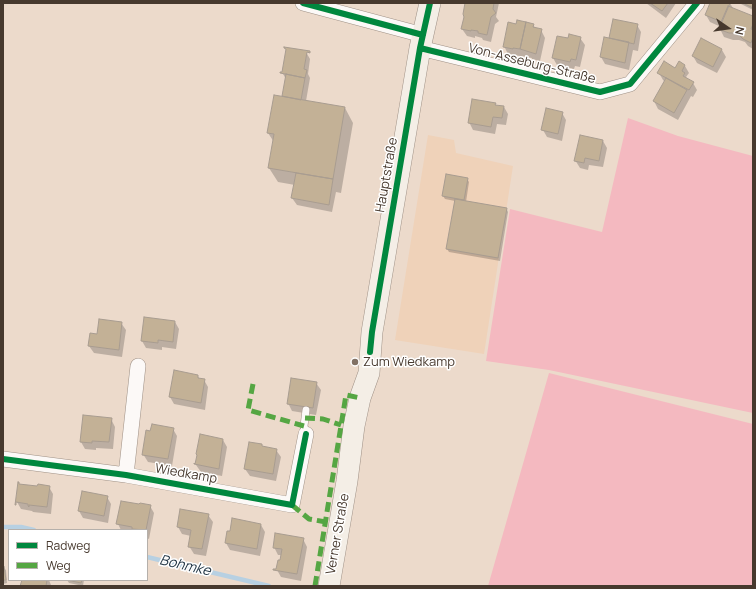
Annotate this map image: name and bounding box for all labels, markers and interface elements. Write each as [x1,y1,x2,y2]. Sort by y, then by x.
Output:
north arrow [708,8,748,48]
text: N [732,25,748,36]
street label: Von-Asseburg-Straße [467,41,597,87]
street label: Hauptstraße [373,136,401,214]
place label: Zum Wiedkamp [363,354,455,370]
marker: Zum Wiedkamp [350,357,360,367]
street label: Wiedkamp [154,461,218,487]
street label: Verner Straße [323,492,353,576]
legend [8,529,148,581]
text: Radweg [46,537,90,554]
water label: Bohmke [158,552,212,580]
text: Weg [46,557,71,574]

